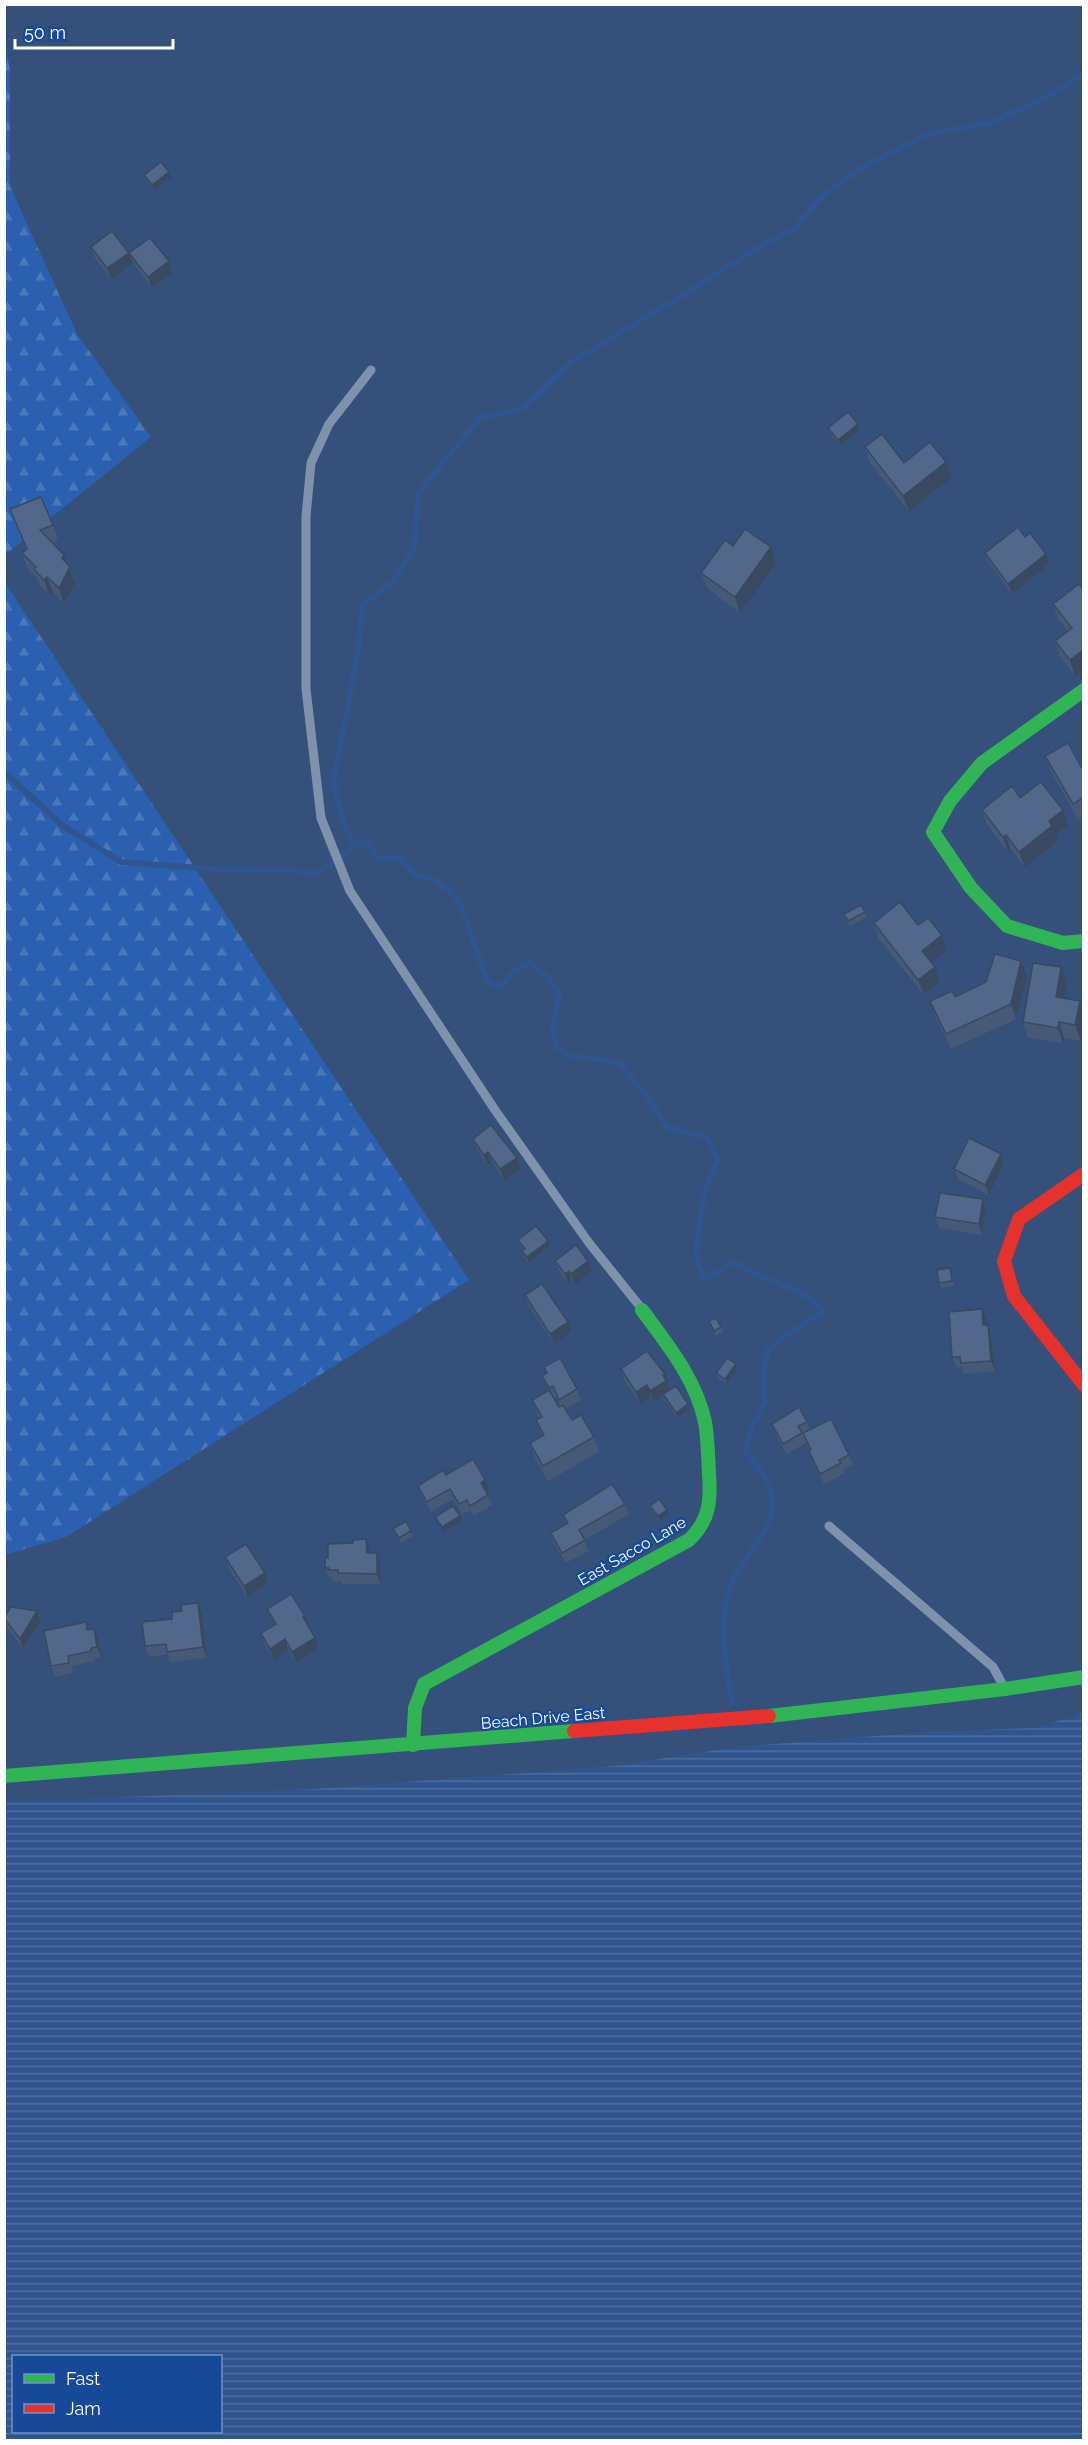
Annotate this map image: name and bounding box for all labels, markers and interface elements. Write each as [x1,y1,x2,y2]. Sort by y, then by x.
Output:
scale bar [15,12,172,50]
text: 50 m [24,22,66,43]
street label: East Sacco Lane [575,1512,689,1590]
street label: Beach Drive East [480,1703,607,1733]
legend [12,2355,222,2433]
text: Fast [66,2368,100,2389]
text: Jam [66,2398,101,2419]

